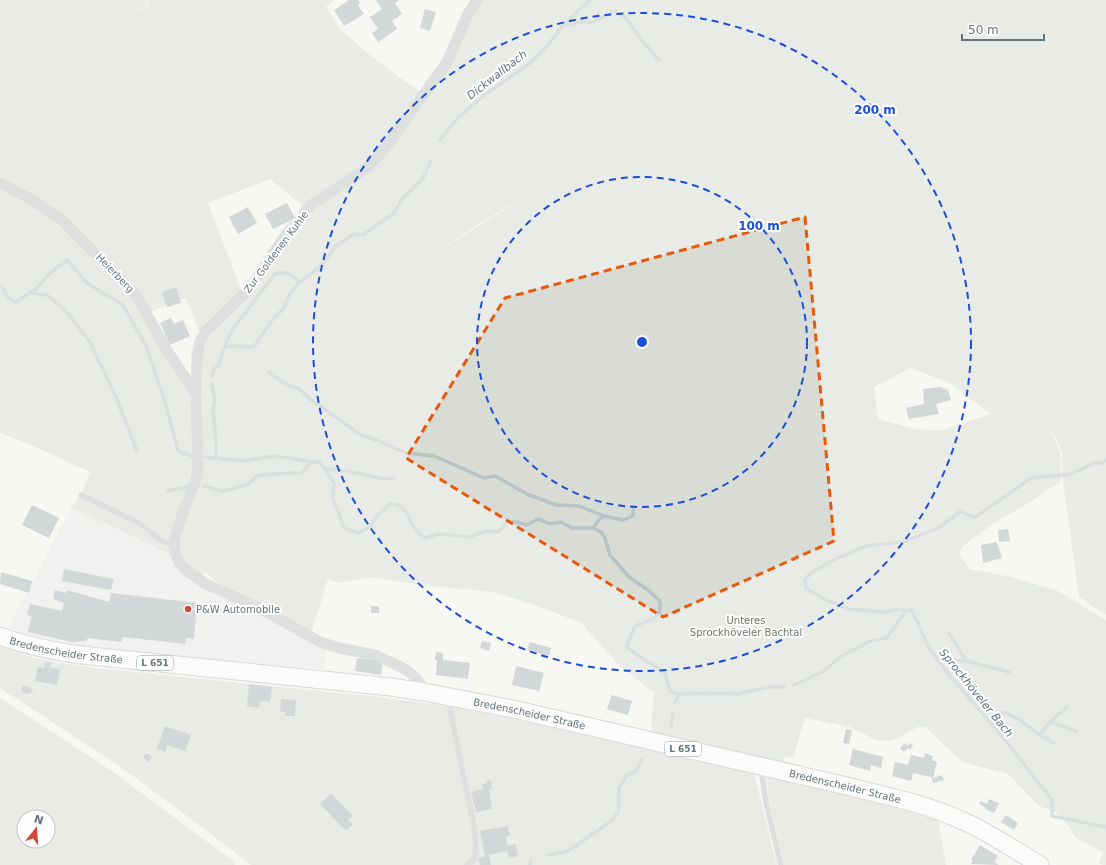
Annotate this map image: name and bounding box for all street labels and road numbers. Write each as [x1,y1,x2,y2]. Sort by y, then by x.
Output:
street label: Zur Goldenen Kuhle [242,209,310,295]
street label: Heierberg [94,251,136,295]
street label: Bredenscheider Straße [8,634,123,665]
road number: L 651 [137,656,173,670]
street label: Bredenscheider Straße [472,696,587,731]
road number: L 651 [665,742,701,756]
street label: Bredenscheider Straße [788,767,902,805]

